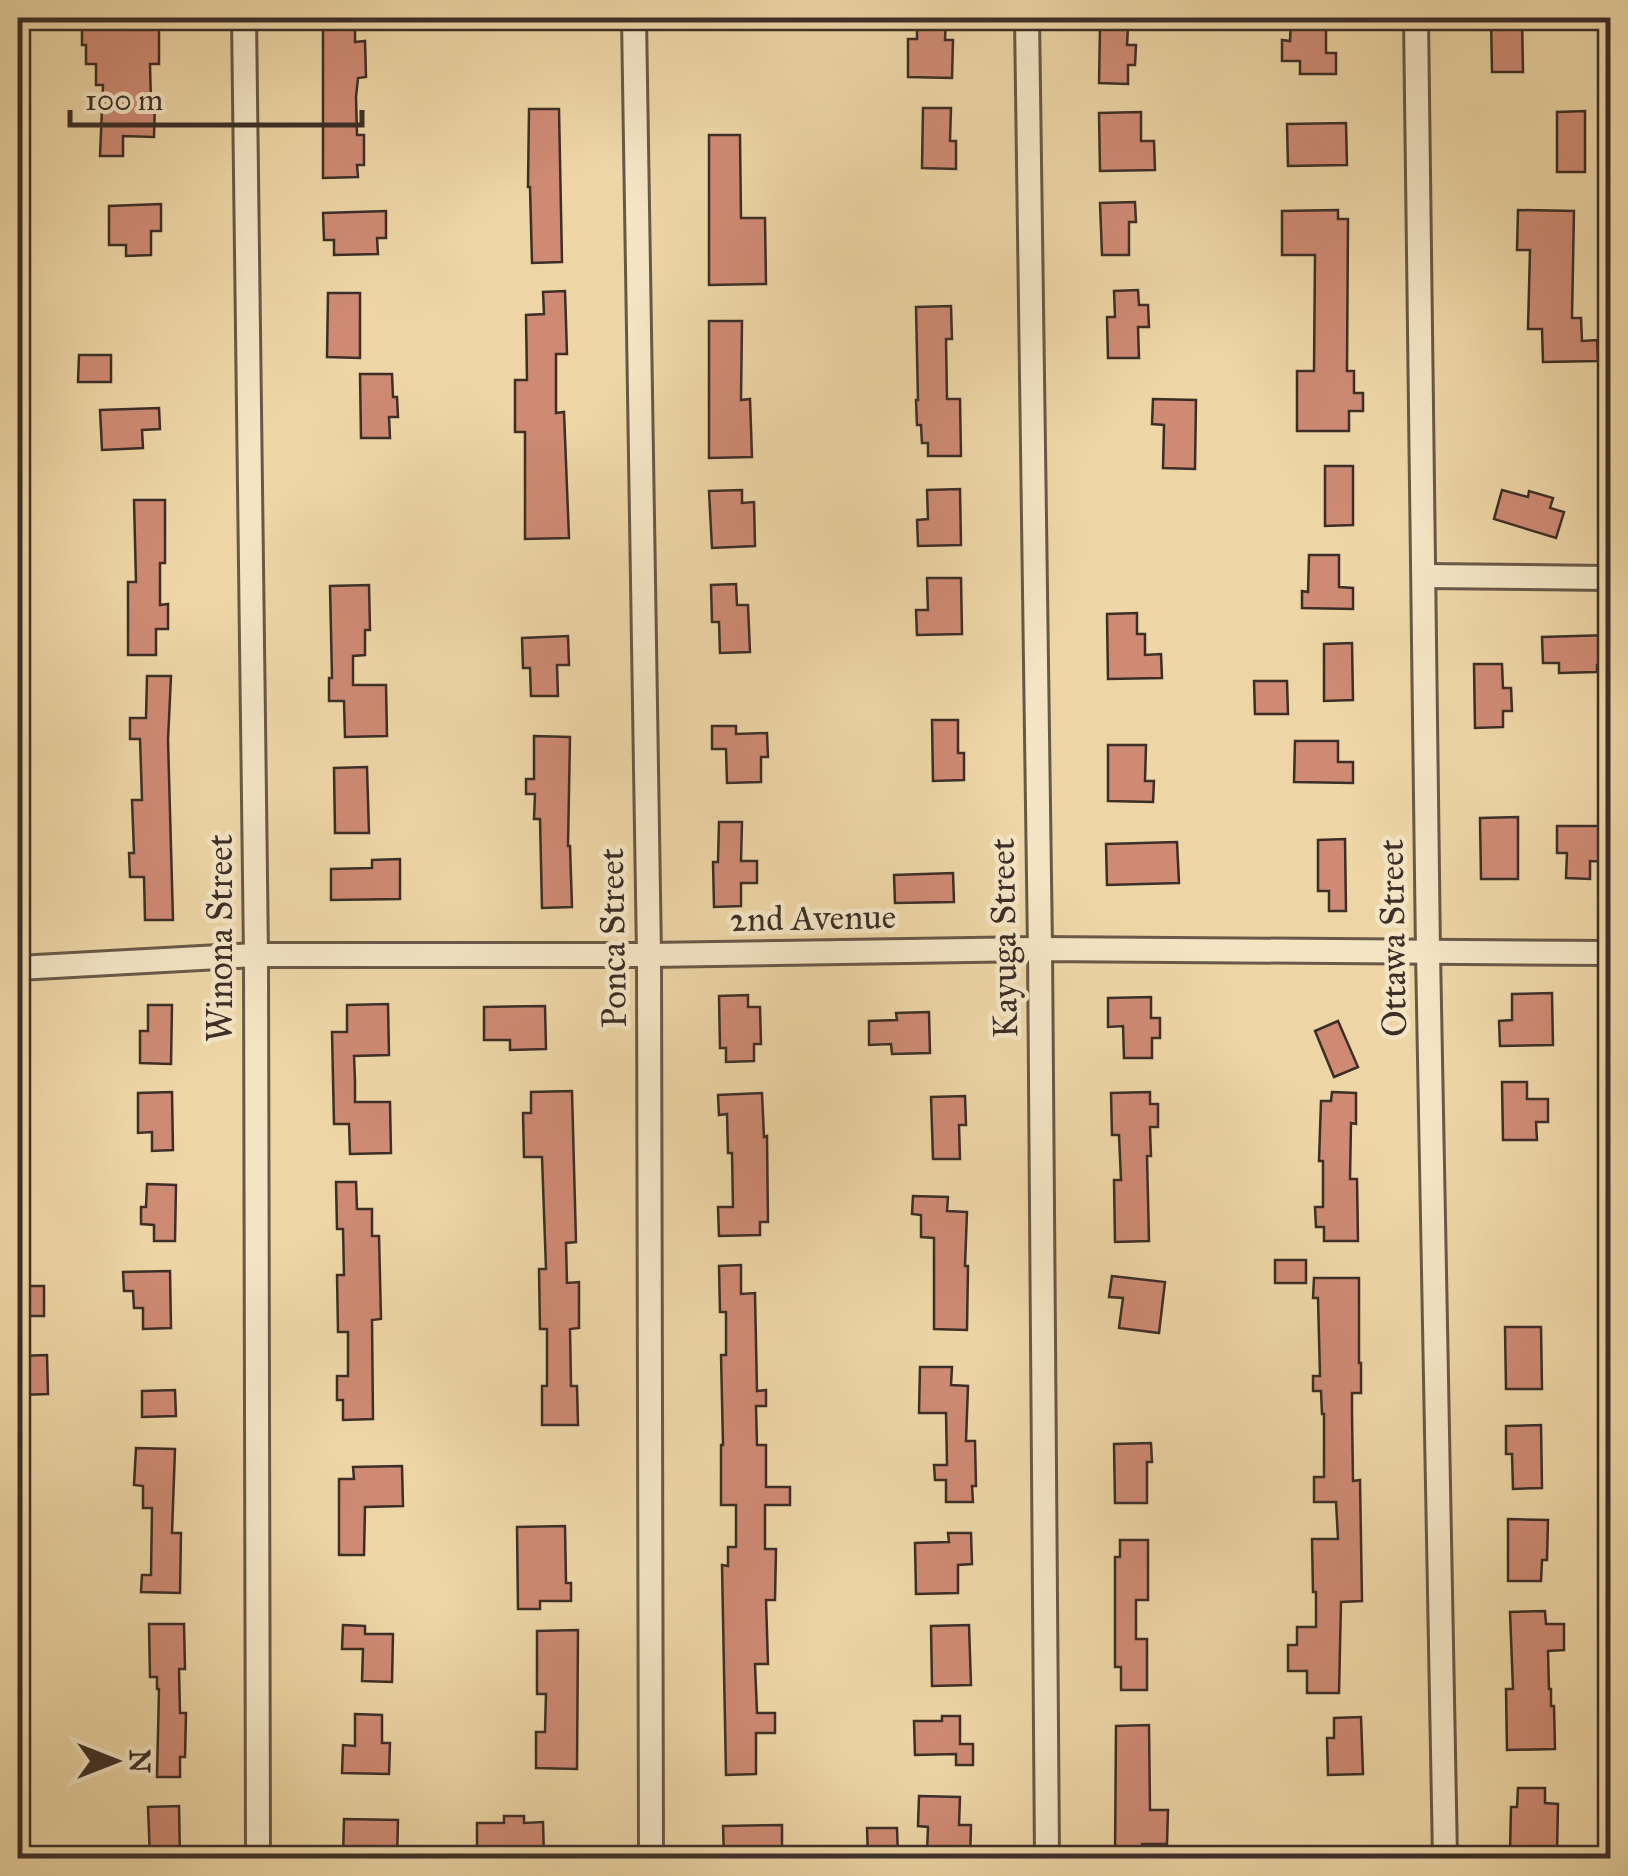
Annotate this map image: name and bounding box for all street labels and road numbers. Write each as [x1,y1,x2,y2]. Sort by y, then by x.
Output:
street label: Winona Street [199,834,242,1042]
street label: Kayuga Street [981,838,1027,1038]
street label: Ottawa Street [1370,839,1416,1037]
street label: Ponca Street [590,848,636,1028]
street label: 2nd Avenue [729,895,897,941]

